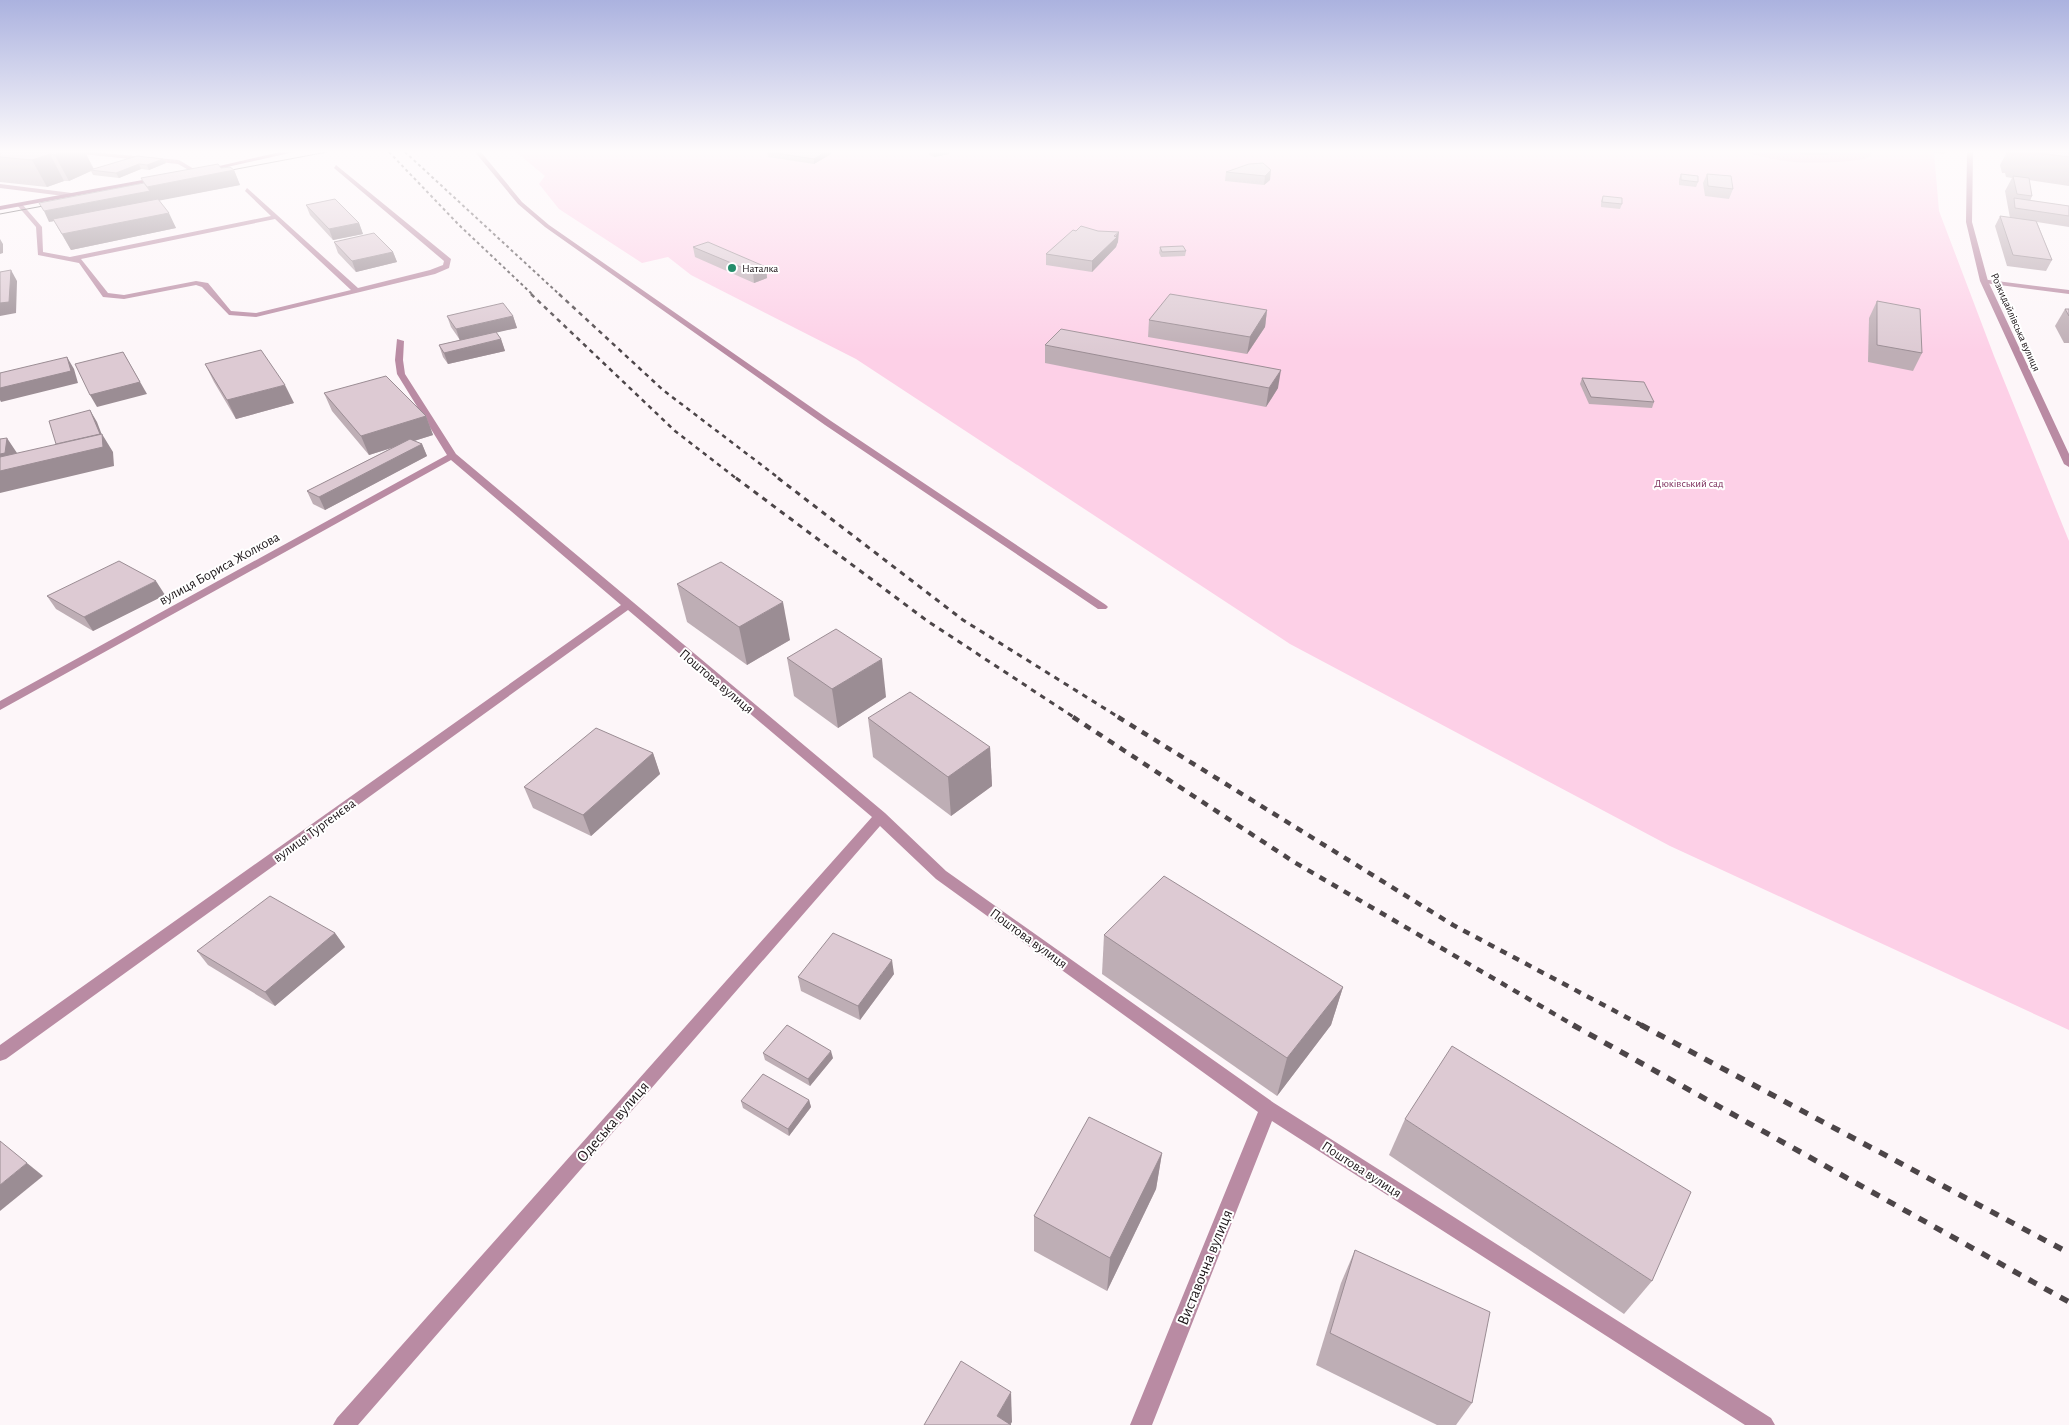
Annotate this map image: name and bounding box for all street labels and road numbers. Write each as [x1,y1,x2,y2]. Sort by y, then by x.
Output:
street label: Розкидайлівська вулиця [1989,271,2042,373]
street label: вулиця Бориса Жолкова [157,530,283,608]
street label: Поштова вулиця [677,647,756,717]
street label: вулиця Тургенєва [271,796,359,865]
street label: Поштова вулиця [987,906,1070,971]
street label: Одеська вулиця [573,1078,653,1166]
street label: Поштова вулиця [1319,1139,1404,1201]
street label: Виставочна вулиця [1174,1207,1236,1328]

